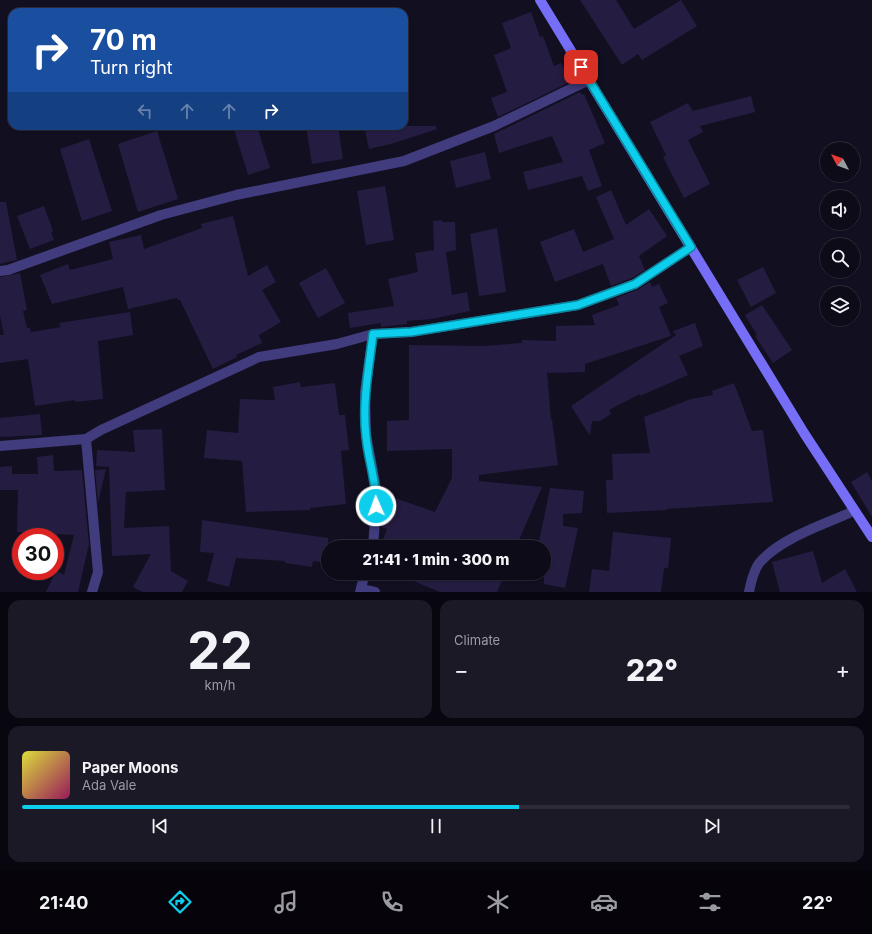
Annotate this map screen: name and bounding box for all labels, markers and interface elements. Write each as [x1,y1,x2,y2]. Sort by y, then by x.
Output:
text: 70 m [90,23,157,57]
icon: right [24,24,76,76]
pin [564,50,598,84]
icon: arrive [570,56,592,78]
text: Turn right [90,57,173,78]
icon: left [134,100,156,122]
icon: ahead [176,100,198,122]
icon: ahead [218,100,240,122]
icon: right [260,100,282,122]
north arrow [820,142,860,182]
map controls [820,142,860,326]
button: sound [820,190,860,230]
button: search [820,238,860,278]
button: layers [820,286,860,326]
position arrow [355,485,397,527]
speed limit sign: 30 [12,528,64,580]
text: 21:41 · 1 min · 300 m [363,550,509,569]
text: 22 [187,619,253,682]
text: Climate [454,632,500,648]
text: 22° [626,652,678,688]
text: − [454,657,469,683]
text: + [835,657,850,683]
text: km/h [205,677,235,693]
text: Paper Moons [82,758,178,777]
text: Ada Vale [82,777,136,793]
icon: previous [149,815,171,837]
icon: pause [425,815,447,837]
icon: next [701,815,723,837]
icon: directions [166,888,194,916]
icon: music [272,888,300,916]
icon: phone [378,888,406,916]
icon: climate [484,888,512,916]
icon: car [590,888,618,916]
icon: filters [696,888,724,916]
text: 21:40 [39,892,88,913]
text: 22° [802,892,833,913]

